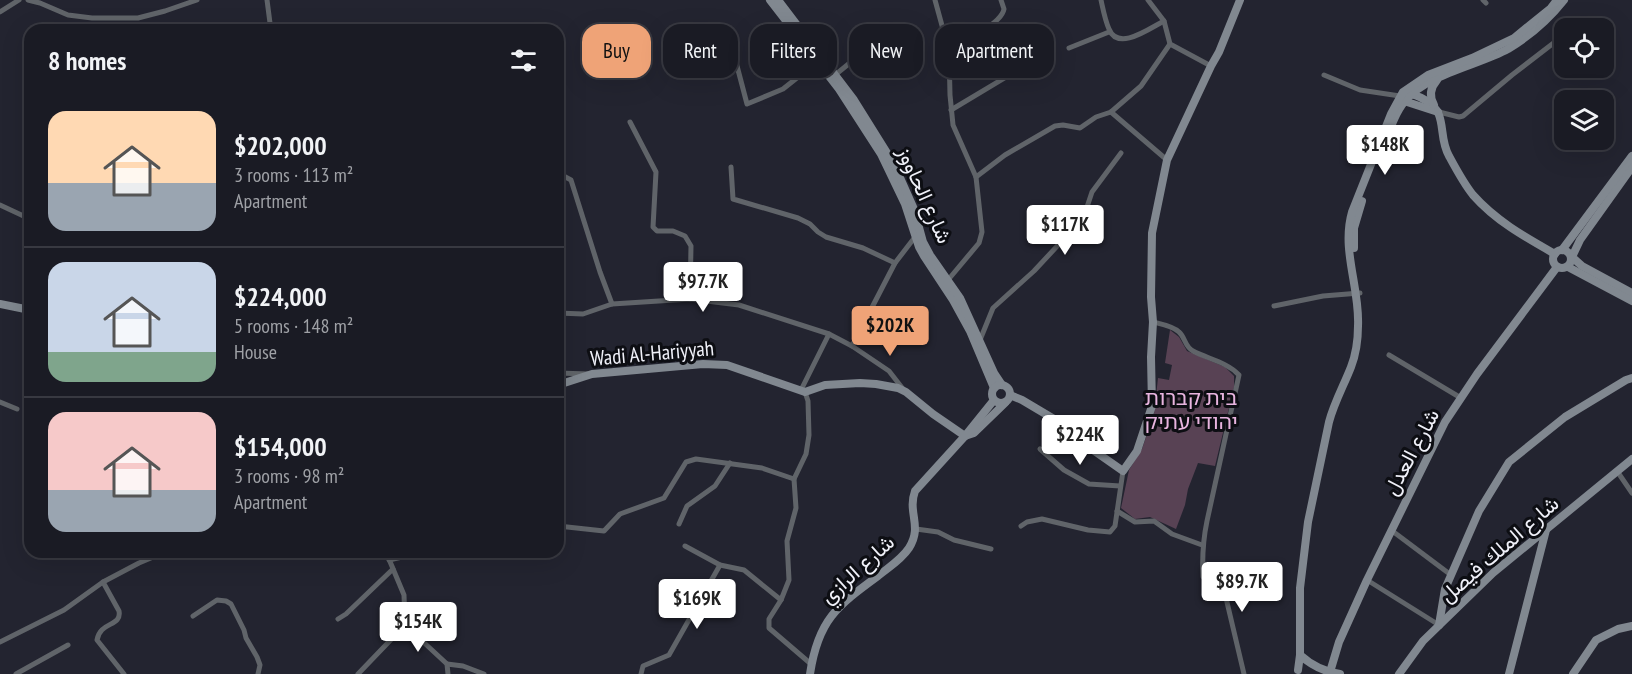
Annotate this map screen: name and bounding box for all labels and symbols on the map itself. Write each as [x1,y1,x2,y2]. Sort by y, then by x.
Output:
pin: $148K [1343,125,1427,176]
street label: شارع الحاووز [890,141,958,248]
pin: $117K [1023,205,1107,256]
pin: $97.7K [654,262,752,313]
pin: $202K [848,306,932,357]
street label: Wadi Al-Hariyyah [589,334,715,372]
park label: בית קברות יהודי עתיק [1144,384,1238,435]
street label: شارع العدل [1377,404,1446,500]
pin: $224K [1038,415,1122,466]
street label: شارع الملك فيصل [1434,490,1565,609]
street label: شارع الرازي [814,528,903,613]
pin: $89.7K [1193,562,1291,613]
pin: $169K [655,579,739,630]
pin: $154K [376,602,460,653]

